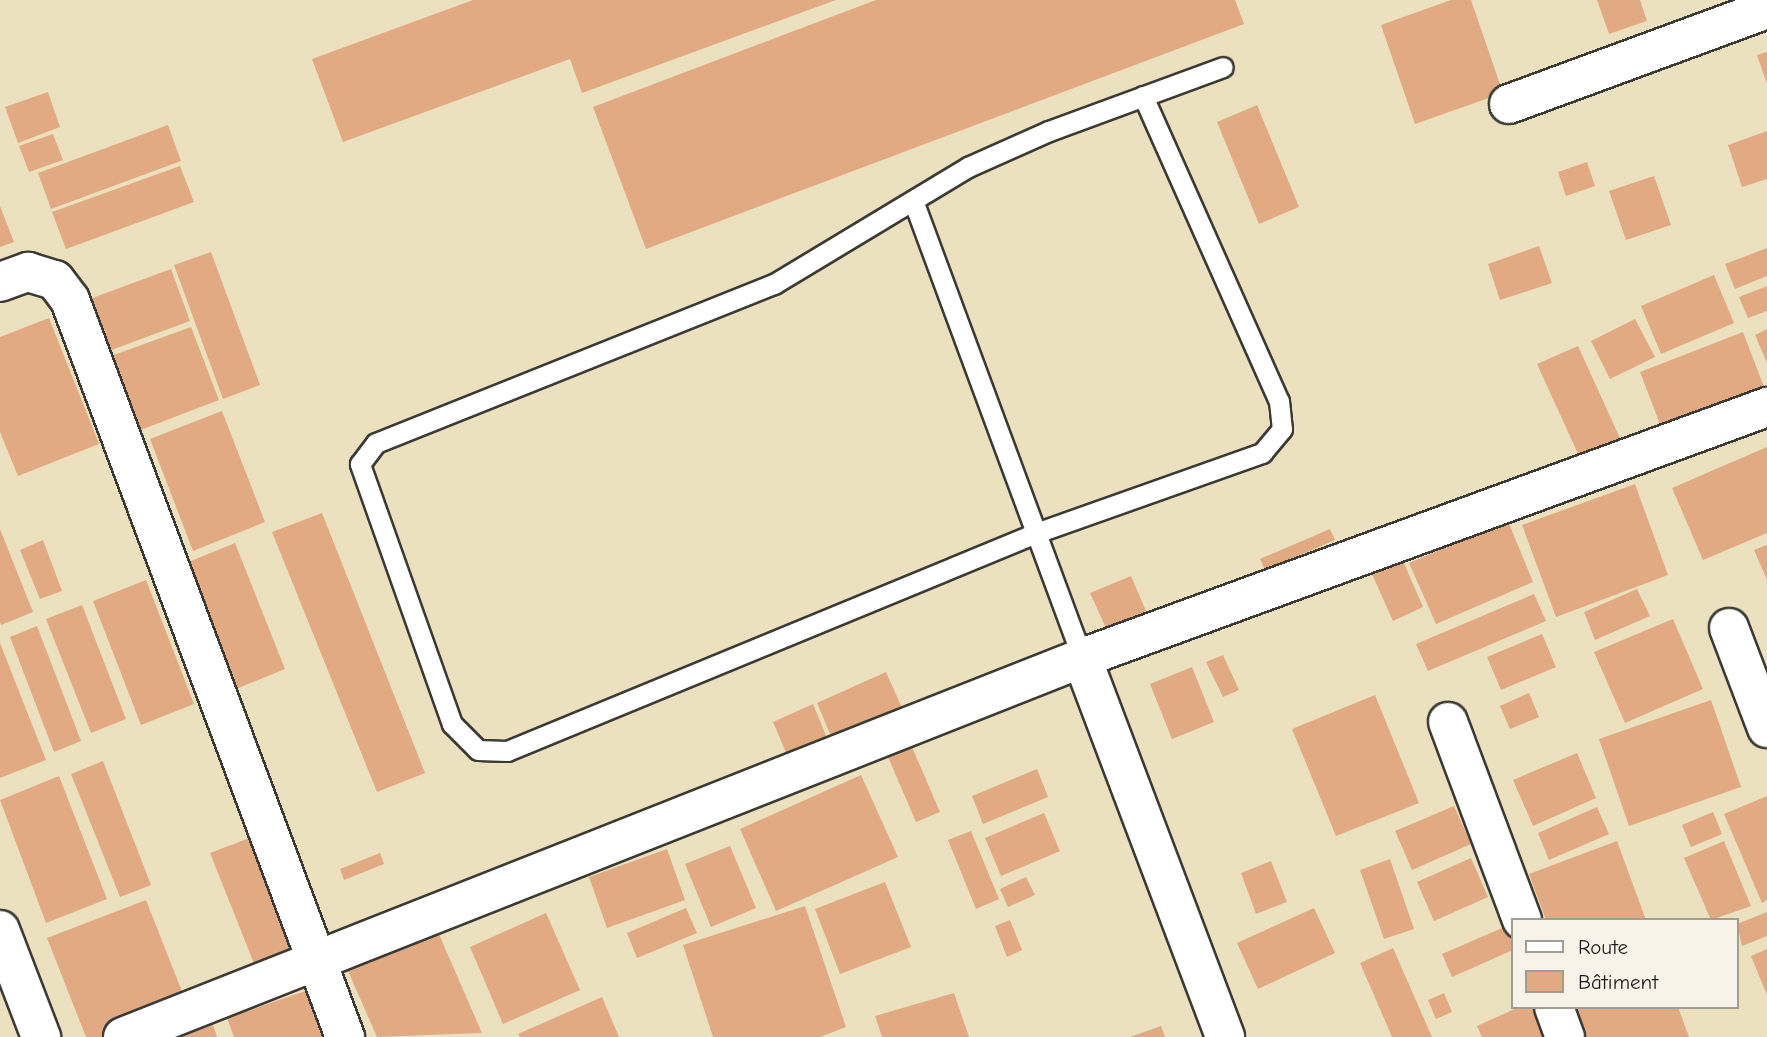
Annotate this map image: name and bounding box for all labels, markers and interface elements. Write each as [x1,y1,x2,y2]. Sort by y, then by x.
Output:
legend [1512,918,1739,1009]
text: Route [1578,935,1628,959]
text: Bâtiment [1578,970,1658,994]

